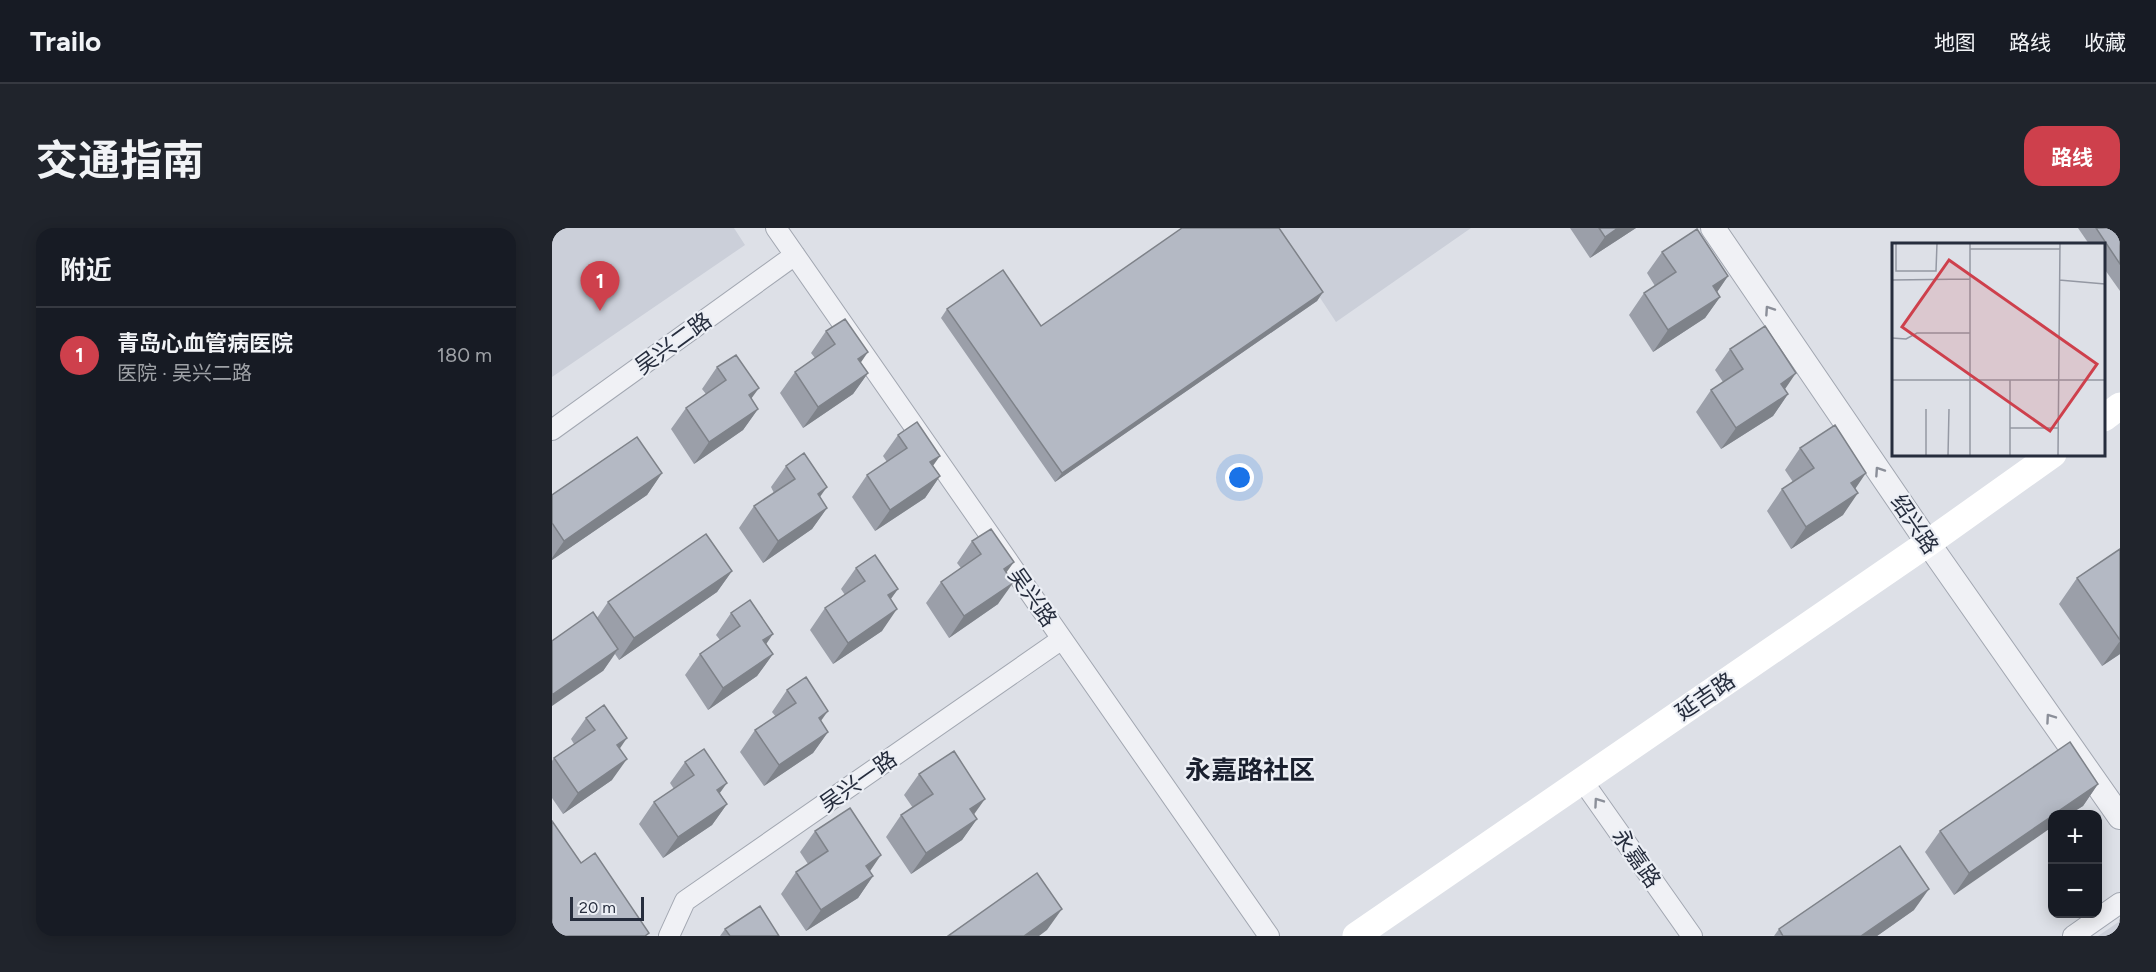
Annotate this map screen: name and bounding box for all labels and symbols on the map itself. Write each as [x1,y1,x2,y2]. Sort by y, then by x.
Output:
inset map [1892,243,2105,456]
pin: 1 [580,262,620,311]
one-way arrow [1765,306,1776,317]
street label: 吴兴二路 [630,307,717,380]
your location [1225,463,1254,492]
one-way arrow [1875,467,1886,478]
street label: 绍兴路 [1885,489,1944,559]
street label: 吴兴路 [1003,563,1063,632]
street label: 延吉路 [1670,667,1740,726]
one-way arrow [2046,713,2057,724]
street label: 吴兴一路 [814,745,902,818]
district label: 永嘉路社区 [1185,754,1315,786]
one-way arrow [1594,798,1605,809]
street label: 永嘉路 [1607,824,1667,893]
scale bar [570,894,644,922]

